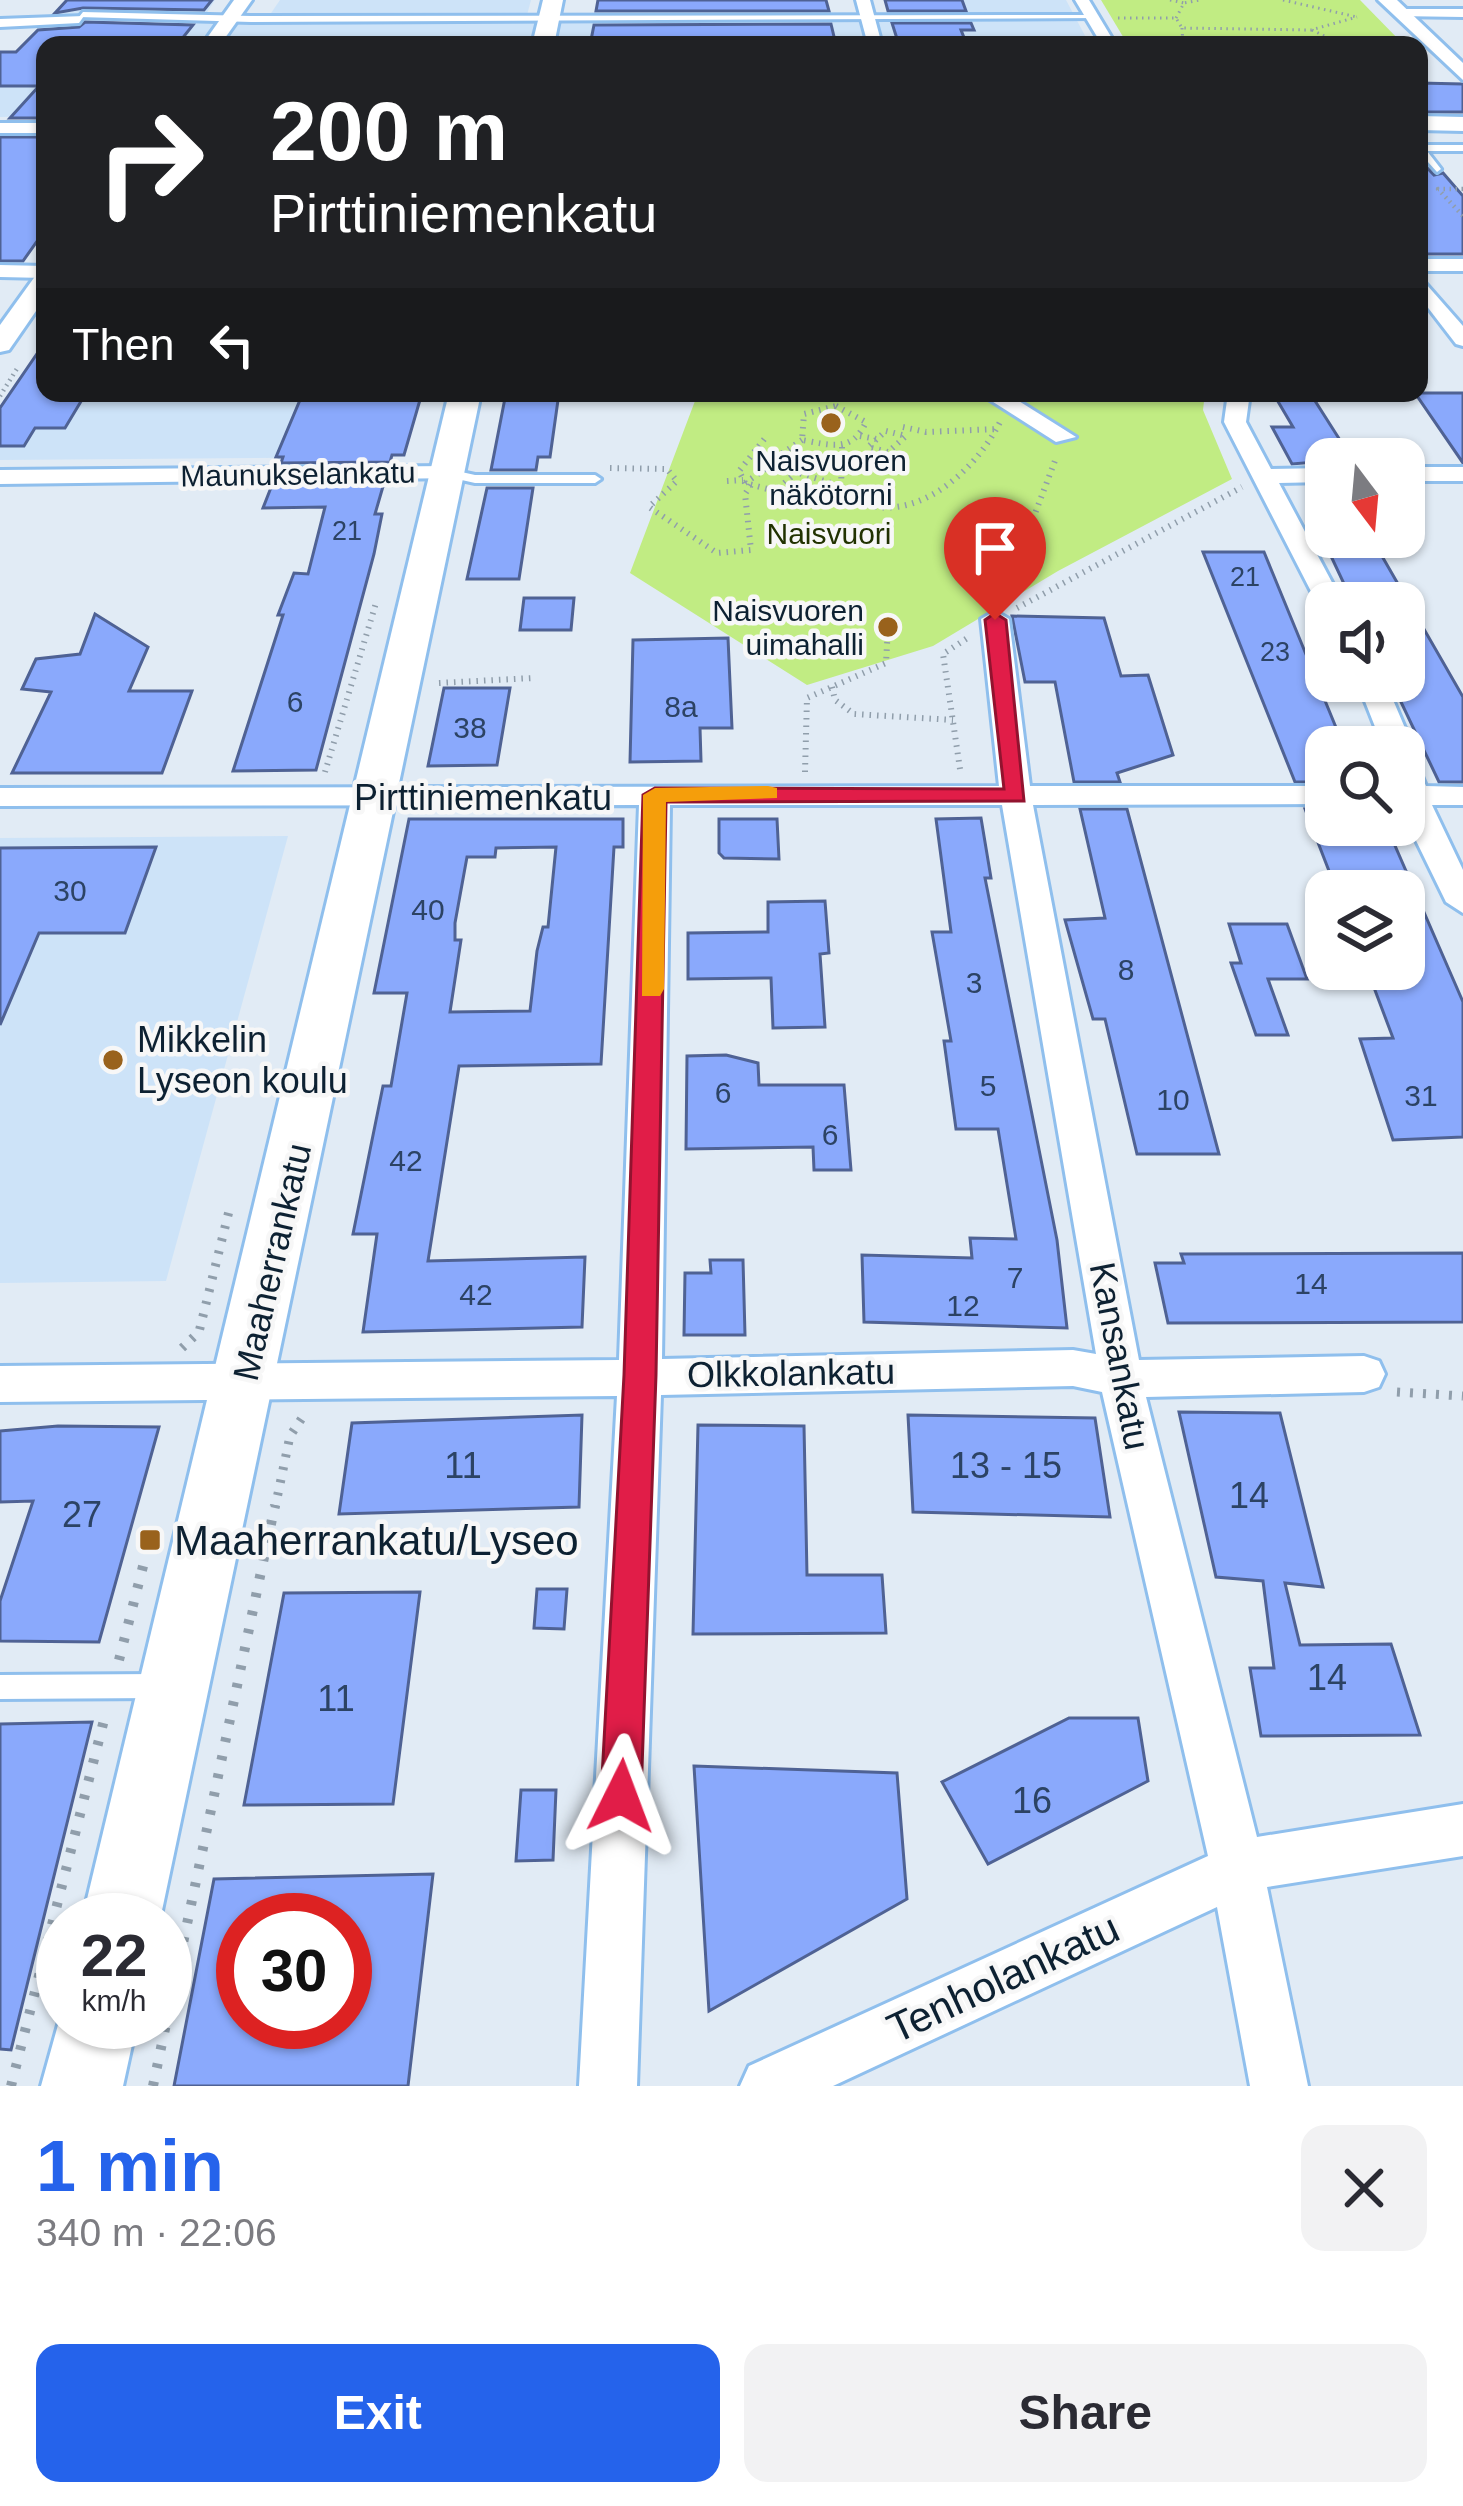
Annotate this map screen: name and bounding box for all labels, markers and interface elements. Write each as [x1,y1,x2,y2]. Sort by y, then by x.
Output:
icon: right [72,84,228,240]
text: 200 m [270,84,508,178]
text: Pirttiniemenkatu [270,183,657,243]
icon: left [199,312,265,378]
text: Then [72,319,175,370]
marker: Naisvuoren näkötorni [818,410,844,436]
north arrow [1305,438,1425,558]
map controls [1305,438,1425,990]
place label: Naisvuoren näkötorni [755,444,907,511]
street label: Maunukselankatu [180,455,416,493]
pin [944,497,1046,620]
icon: arrive [962,515,1028,581]
house number: 21 [332,516,362,546]
park label: Naisvuori [766,517,892,550]
house number: 21 [1230,562,1260,592]
button: sound [1305,582,1425,702]
place label: Naisvuoren uimahalli [712,594,864,661]
marker: Naisvuoren uimahalli [875,614,901,640]
house number: 23 [1260,637,1290,667]
house number: 6 [287,685,303,718]
house number: 8a [664,690,698,723]
house number: 38 [453,711,487,744]
button: search [1305,726,1425,846]
street label: Pirttiniemenkatu [354,777,612,818]
button: layers [1305,870,1425,990]
house number: 30 [53,874,87,907]
house number: 40 [411,893,445,926]
house number: 8 [1118,953,1134,986]
house number: 3 [966,966,982,999]
place label: Mikkelin Lyseon koulu [137,1019,348,1101]
marker: Mikkelin Lyseon koulu [100,1047,126,1073]
house number: 5 [980,1069,996,1102]
house number: 6 [715,1076,731,1109]
house number: 31 [1404,1079,1438,1112]
house number: 10 [1156,1083,1190,1116]
house number: 6 [822,1118,838,1151]
street label: Maaherrankatu [225,1139,319,1385]
house number: 42 [389,1144,423,1177]
street label: Kansankatu [1082,1259,1158,1453]
house number: 7 [1007,1261,1023,1294]
house number: 14 [1294,1267,1328,1300]
house number: 42 [459,1278,493,1311]
house number: 12 [946,1289,980,1322]
street label: Olkkolankatu [687,1351,895,1395]
house number: 11 [444,1445,482,1486]
house number: 13 - 15 [950,1445,1062,1486]
house number: 14 [1229,1475,1269,1516]
house number: 27 [62,1494,102,1535]
place label: Maaherrankatu/Lyseo [174,1517,579,1564]
marker: Maaherrankatu/Lyseo [137,1527,163,1553]
house number: 14 [1307,1657,1347,1698]
house number: 11 [317,1678,355,1719]
position arrow [558,1733,684,1859]
house number: 16 [1012,1780,1052,1821]
speed limit sign: 30 [216,1893,372,2049]
street label: Tenholankatu [880,1904,1126,2052]
text: 22 [81,1922,147,1989]
text: km/h [81,1984,147,2017]
button: close [1301,2125,1427,2251]
text: 1 min [36,2126,224,2206]
text: 340 m · 22:06 [36,2211,277,2254]
button: Exit [36,2344,720,2482]
button: Share [744,2344,1427,2482]

